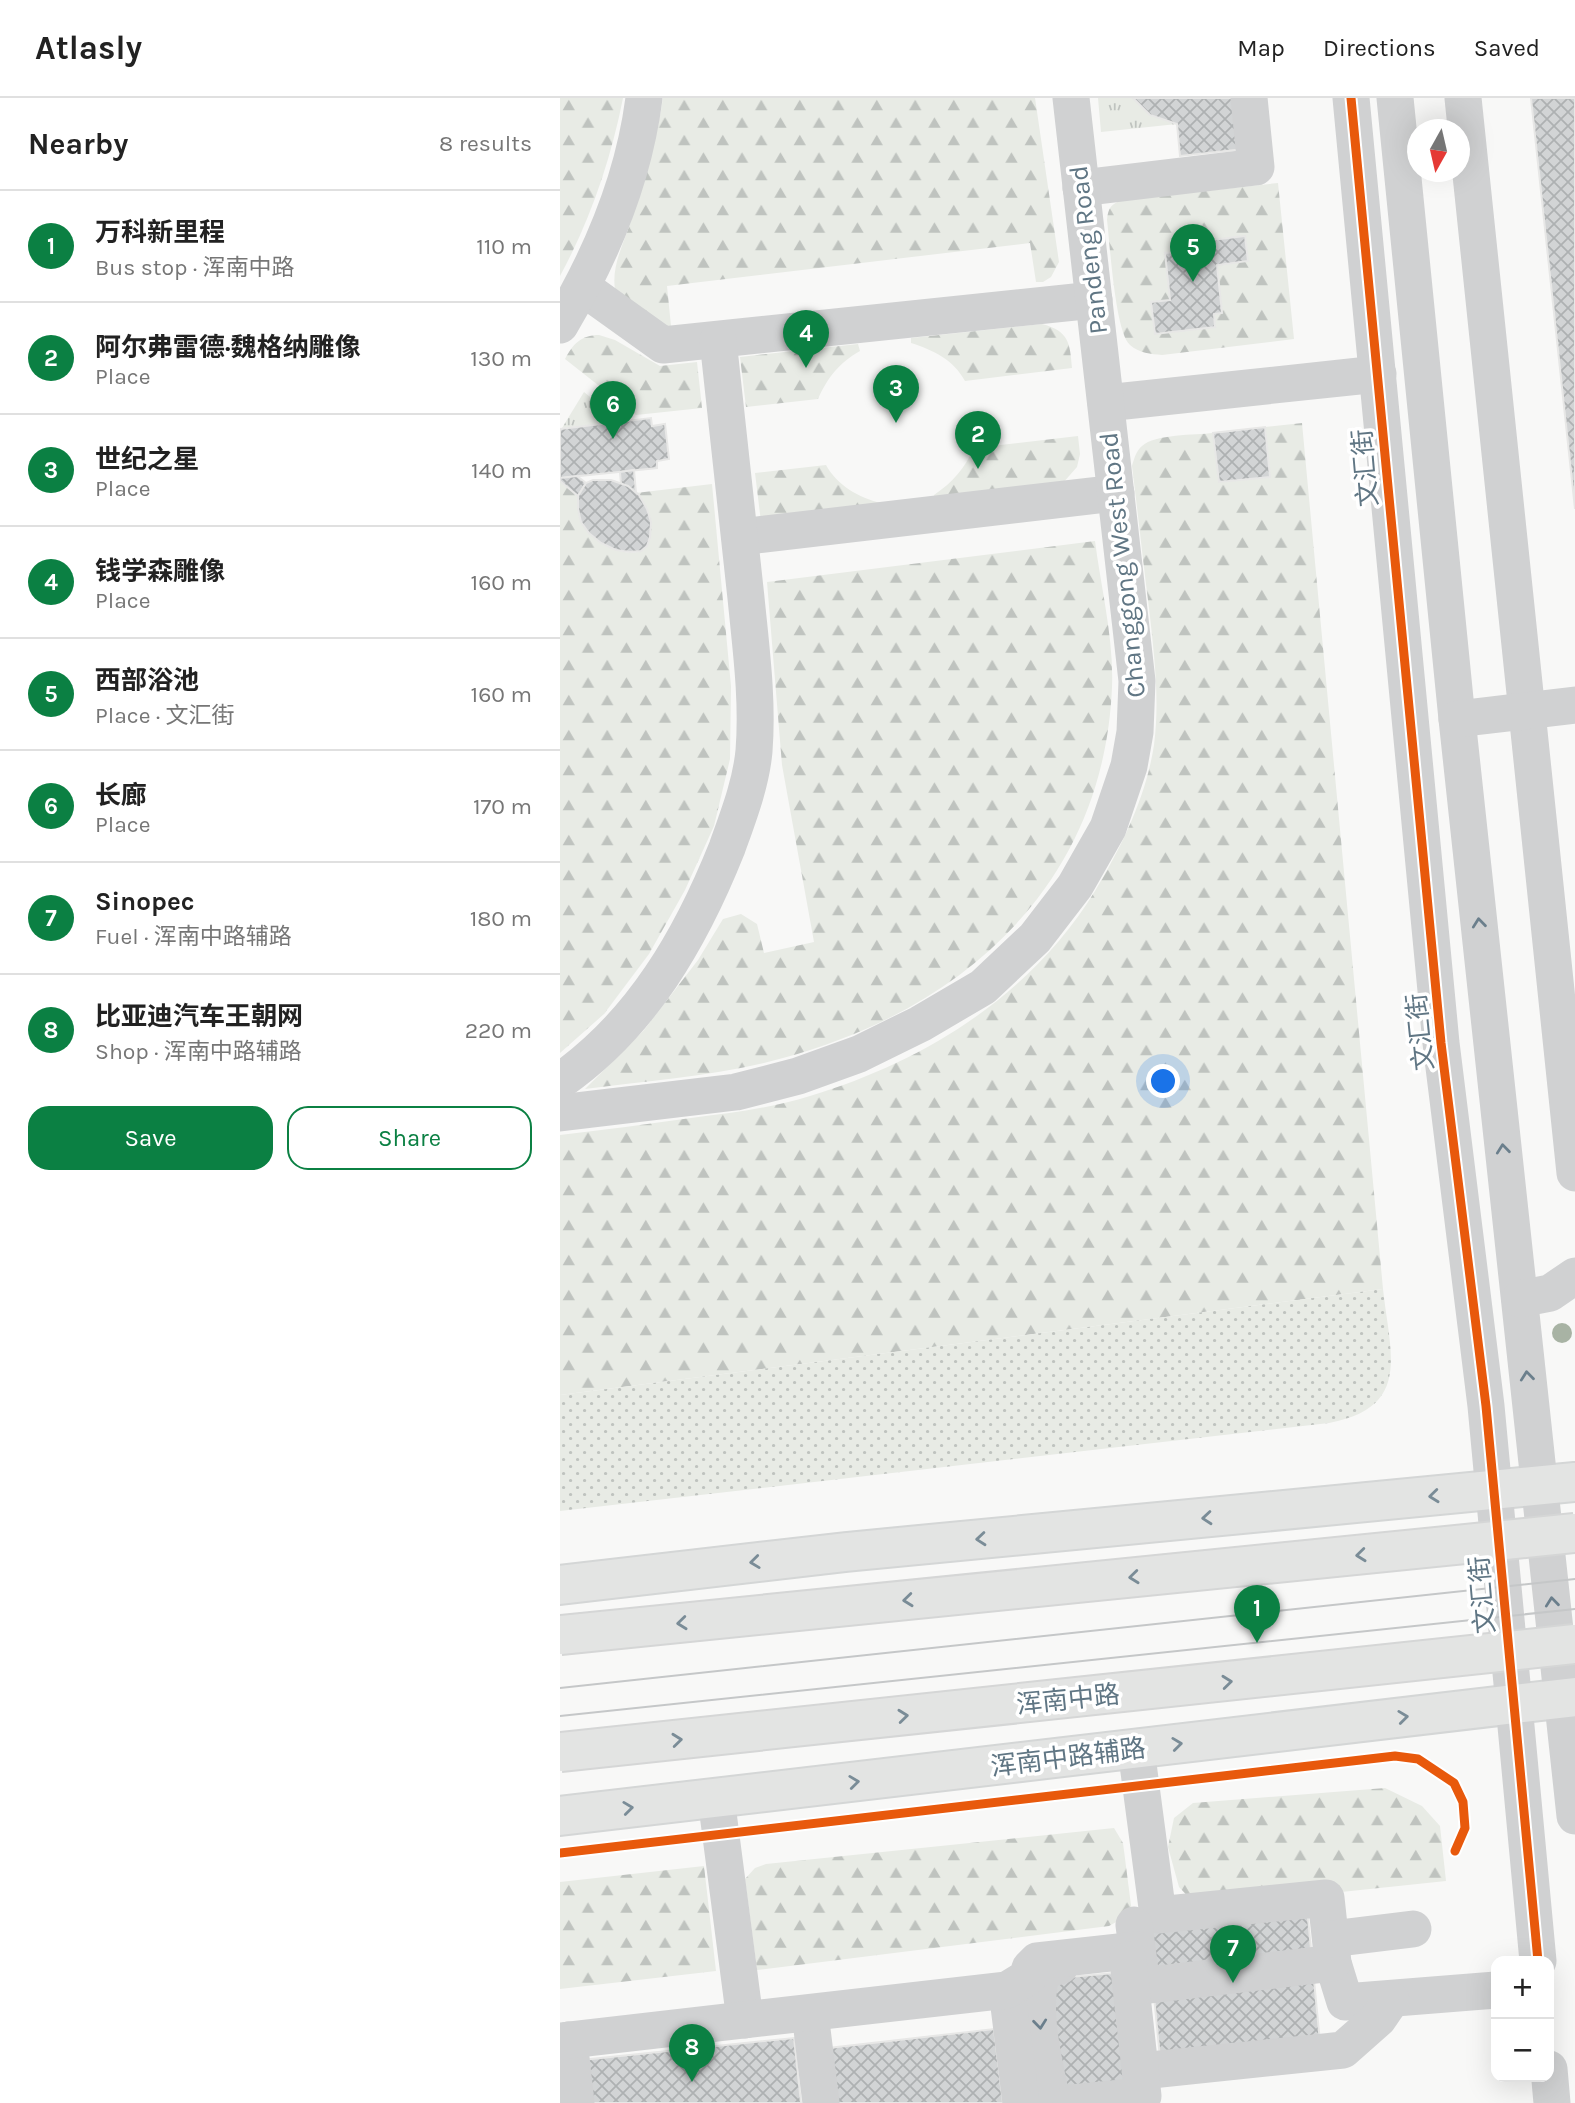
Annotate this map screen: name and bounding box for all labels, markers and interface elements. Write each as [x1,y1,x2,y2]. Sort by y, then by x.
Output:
text: Atlasly [35,29,142,67]
text: Map [1237,34,1285,62]
text: Directions [1323,34,1436,62]
text: Saved [1474,34,1540,62]
north arrow [1407,119,1470,182]
text: Nearby [28,126,128,162]
text: 8 results [439,130,532,157]
street label: Pandeng Road [1063,164,1114,336]
text: 万科新里程 [95,217,225,248]
pin: 5 [1170,224,1216,282]
text: 1 [47,233,55,260]
text: 110 m [476,233,532,260]
text: Bus stop · 浑南中路 [95,254,295,281]
pin: 4 [783,310,829,368]
text: 阿尔弗雷德·魏格纳雕像 [95,332,361,363]
text: 2 [44,345,58,372]
text: 130 m [470,345,532,372]
text: Place [95,363,151,390]
pin: 3 [873,365,919,423]
pin: 6 [590,381,636,439]
pin: 2 [955,411,1001,469]
street label: 文汇街 [1347,428,1384,508]
street label: Changgong West Road [1093,431,1152,699]
text: 世纪之星 [95,444,199,475]
text: 3 [44,457,58,484]
text: 140 m [471,457,532,484]
text: Place [95,475,151,502]
text: 钱学森雕像 [95,556,225,587]
text: 4 [44,569,58,596]
text: 160 m [471,569,532,596]
text: Place [95,587,151,614]
text: 西部浴池 [95,665,199,696]
text: 5 [44,681,58,708]
text: 160 m [471,681,532,708]
text: Place · 文汇街 [95,702,235,729]
text: 长廊 [95,780,147,811]
text: 6 [44,793,58,820]
text: 170 m [473,793,532,820]
text: Place [95,811,151,838]
text: Sinopec [95,886,194,917]
text: 7 [45,905,57,932]
text: 180 m [470,905,532,932]
one-way arrow [1471,917,1486,929]
text: Fuel · 浑南中路辅路 [95,923,292,950]
street label: 文汇街 [1401,992,1440,1072]
text: 比亚迪汽车王朝网 [95,1001,303,1032]
text: 8 [44,1017,58,1044]
text: 220 m [465,1017,532,1044]
text: Shop · 浑南中路辅路 [95,1038,302,1065]
your location [1146,1064,1180,1098]
button: Save [28,1106,273,1170]
button: Share [287,1106,532,1170]
one-way arrow [1496,1144,1511,1155]
one-way arrow [1520,1370,1535,1381]
one-way arrow [1428,1488,1439,1503]
one-way arrow [1202,1510,1213,1525]
one-way arrow [975,1531,986,1546]
one-way arrow [1355,1547,1367,1562]
one-way arrow [749,1555,761,1570]
street label: 文汇街 [1464,1555,1501,1635]
one-way arrow [1129,1570,1140,1585]
pin: 1 [1234,1585,1280,1643]
one-way arrow [902,1592,913,1607]
one-way arrow [1545,1596,1560,1607]
one-way arrow [676,1615,687,1630]
one-way arrow [1221,1674,1232,1689]
street label: 浑南中路 [1015,1679,1121,1720]
one-way arrow [898,1709,909,1724]
one-way arrow [1397,1710,1409,1725]
one-way arrow [671,1733,682,1748]
street label: 浑南中路辅路 [989,1733,1147,1782]
one-way arrow [1171,1737,1183,1752]
one-way arrow [849,1775,860,1790]
one-way arrow [622,1801,634,1816]
pin: 7 [1210,1925,1256,1983]
map controls [1491,1956,1554,2082]
button: + [1491,1956,1554,2019]
one-way arrow [1032,2018,1047,2030]
button: − [1491,2019,1554,2082]
pin: 8 [669,2024,715,2082]

